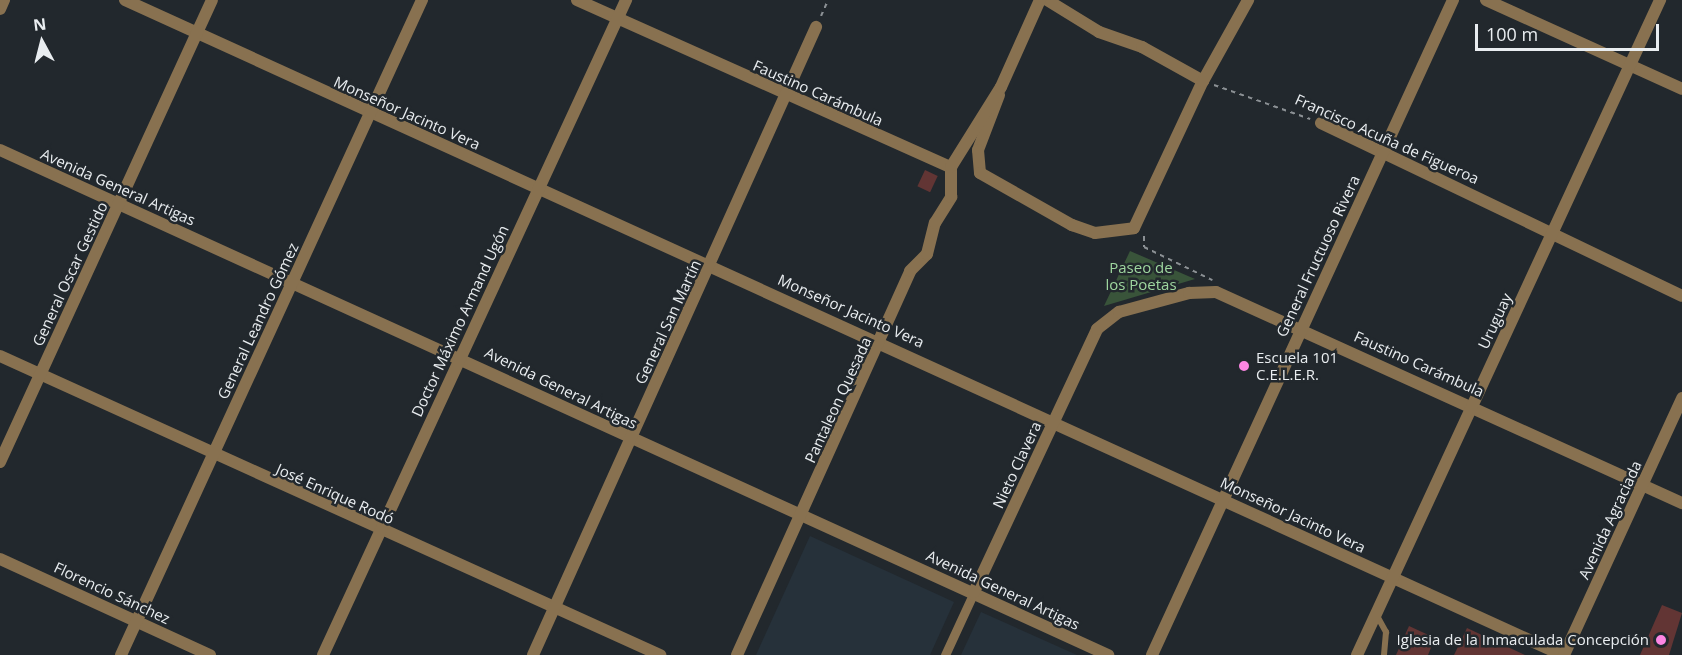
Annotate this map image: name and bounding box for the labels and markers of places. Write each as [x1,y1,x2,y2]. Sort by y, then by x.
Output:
place label: Escuela 101 C.E.L.E.R. [1256,348,1338,383]
marker: Escuela 101 C.E.L.E.R. [1237,359,1251,373]
place label: Iglesia de la Inmaculada Concepción [1397,631,1649,649]
marker: Iglesia de la Inmaculada Concepción [1654,633,1668,647]

